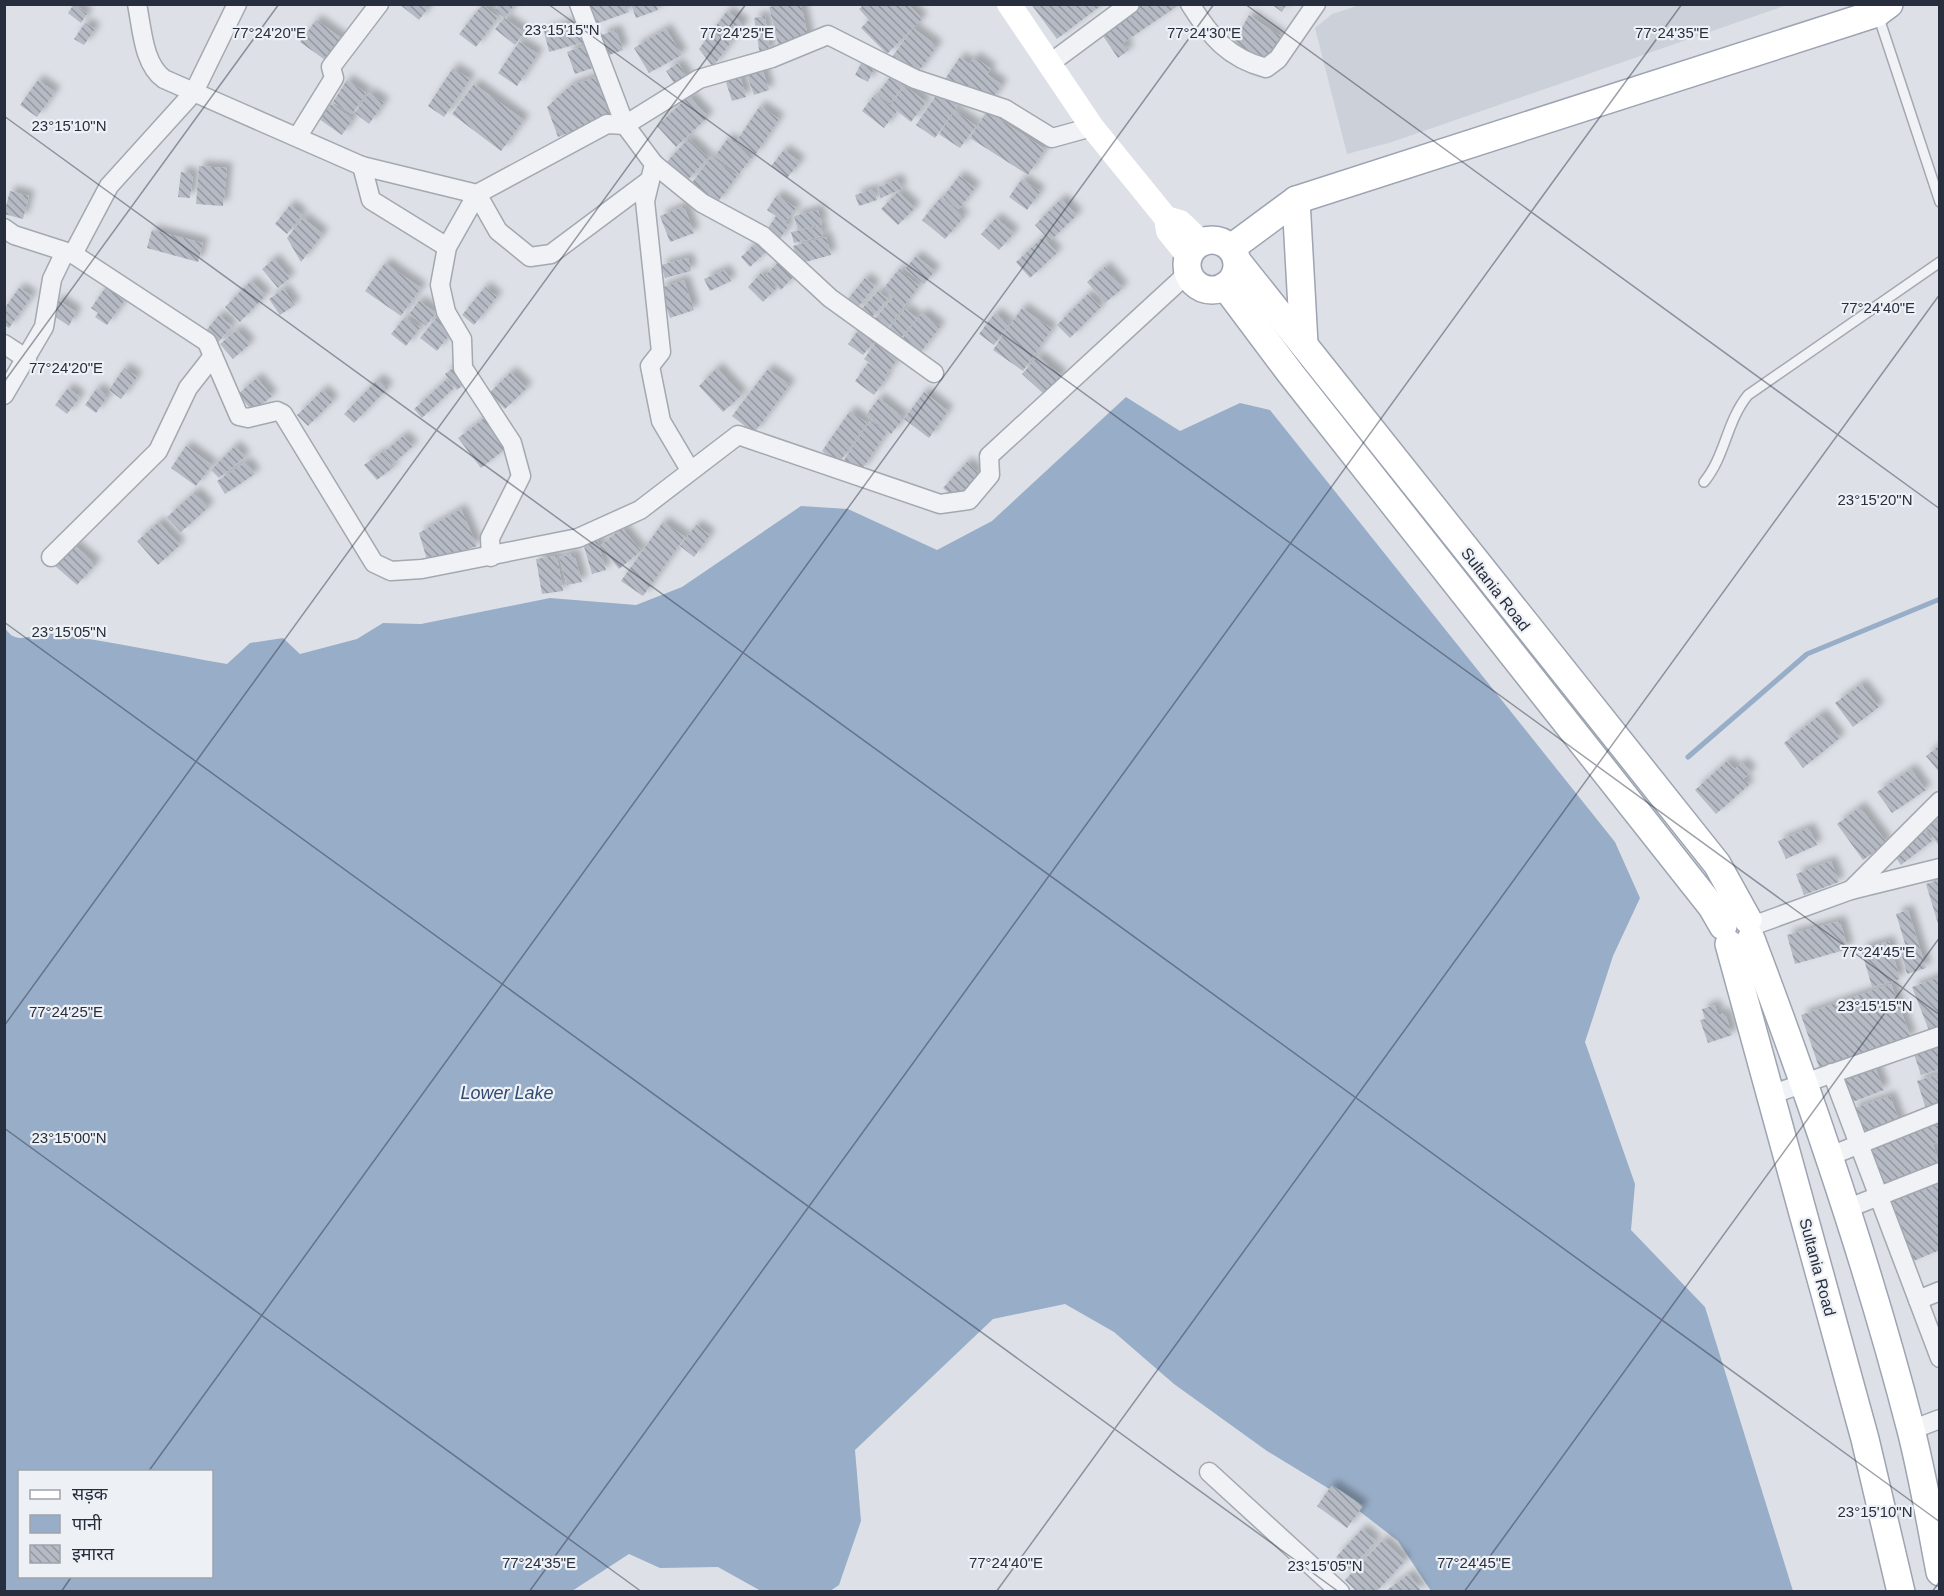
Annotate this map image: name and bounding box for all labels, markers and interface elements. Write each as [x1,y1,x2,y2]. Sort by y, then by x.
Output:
text: 23°15'15"N [524,21,600,38]
text: 77°24'20"E [232,24,306,41]
text: 77°24'25"E [700,24,774,41]
text: 77°24'30"E [1167,24,1241,41]
text: 77°24'35"E [1635,24,1709,41]
text: 23°15'10"N [31,117,107,134]
text: 77°24'40"E [1841,299,1915,316]
text: 77°24'20"E [29,359,103,376]
text: 23°15'20"N [1837,491,1913,508]
street label: Sultania Road [1458,544,1533,634]
text: 23°15'05"N [31,623,107,640]
text: 77°24'45"E [1841,943,1915,960]
text: 23°15'15"N [1837,997,1913,1014]
text: 77°24'25"E [29,1003,103,1020]
water label: Lower Lake [460,1083,554,1103]
text: 23°15'00"N [31,1129,107,1146]
street label: Sultania Road [1796,1216,1839,1318]
legend [18,1470,213,1578]
text: सड़क [72,1484,109,1504]
text: 23°15'10"N [1837,1503,1913,1520]
text: पानी [72,1514,102,1534]
text: इमारत [72,1544,115,1564]
text: 77°24'35"E [502,1554,576,1571]
text: 77°24'40"E [969,1554,1043,1571]
text: 77°24'45"E [1437,1554,1511,1571]
text: 23°15'05"N [1287,1557,1363,1574]

